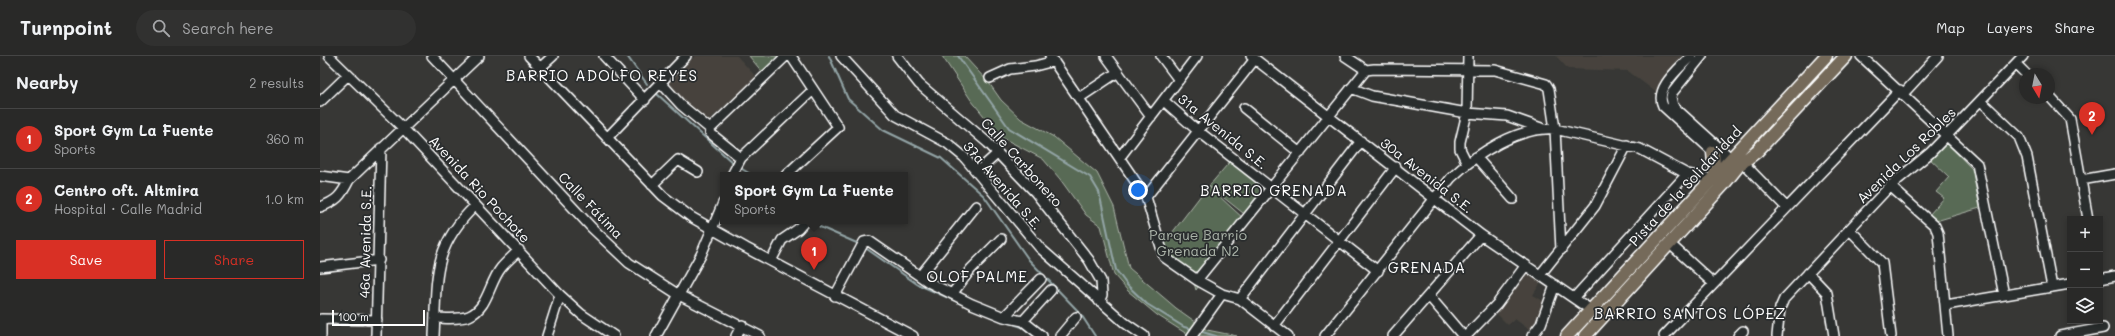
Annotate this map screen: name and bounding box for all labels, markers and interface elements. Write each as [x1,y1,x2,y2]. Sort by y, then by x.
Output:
search box [136,10,416,46]
text: Turnpoint [20,15,112,40]
icon: search [150,17,172,39]
text: Search here [182,18,273,38]
text: Map [1936,18,1965,37]
text: Layers [1987,18,2033,37]
text: Share [2055,18,2095,37]
district label: BARRIO ADOLFO REYES [506,65,698,85]
north arrow [2019,68,2055,104]
text: Nearby [16,71,78,93]
text: 2 results [249,74,304,91]
street label: 31a Avenida S.E. [1174,89,1272,173]
pin: 2 [2079,102,2105,135]
street label: Avenida Los Robles [1852,103,1960,207]
street label: Calle Carbonero [977,113,1067,211]
text: Sport Gym La Fuente [54,120,213,140]
street label: Pista de la Solidaridad [1624,122,1746,250]
text: 1 [26,130,32,147]
text: 360 m [266,130,304,147]
street label: Avenida Rio Pochote [425,131,535,247]
street label: 30a Avenida S.E. [1377,133,1477,217]
street label: 37a Avenida S.E. [959,137,1047,233]
text: Sports [54,140,96,157]
street label: Calle Fátima [554,168,628,242]
popup [720,172,908,224]
text: Centro oft. Altmira [54,180,199,200]
text: Sport Gym La Fuente [734,180,894,200]
your location [1128,180,1148,200]
district label: BARRIO GRENADA [1200,180,1348,200]
street label: 46a Avenida S.E. [355,186,375,298]
text: 2 [25,190,33,207]
text: 1.0 km [265,190,304,207]
text: Hospital · Calle Madrid [54,200,202,217]
text: Sports [734,200,776,217]
map controls [2067,216,2103,324]
button: + [2067,216,2103,252]
park label: Parque Barrio Grenada N2 [1149,225,1247,260]
pin: 1 [801,237,827,270]
button: Save [16,240,156,279]
button: Share [164,240,304,279]
button: − [2067,252,2103,288]
district label: GRENADA [1388,257,1466,277]
district label: OLOF PALME [926,266,1028,286]
button: layers [2067,288,2103,324]
district label: BARRIO SANTOS LÓPEZ [1594,303,1786,323]
scale bar [332,308,425,327]
text: 100 m [338,309,369,324]

